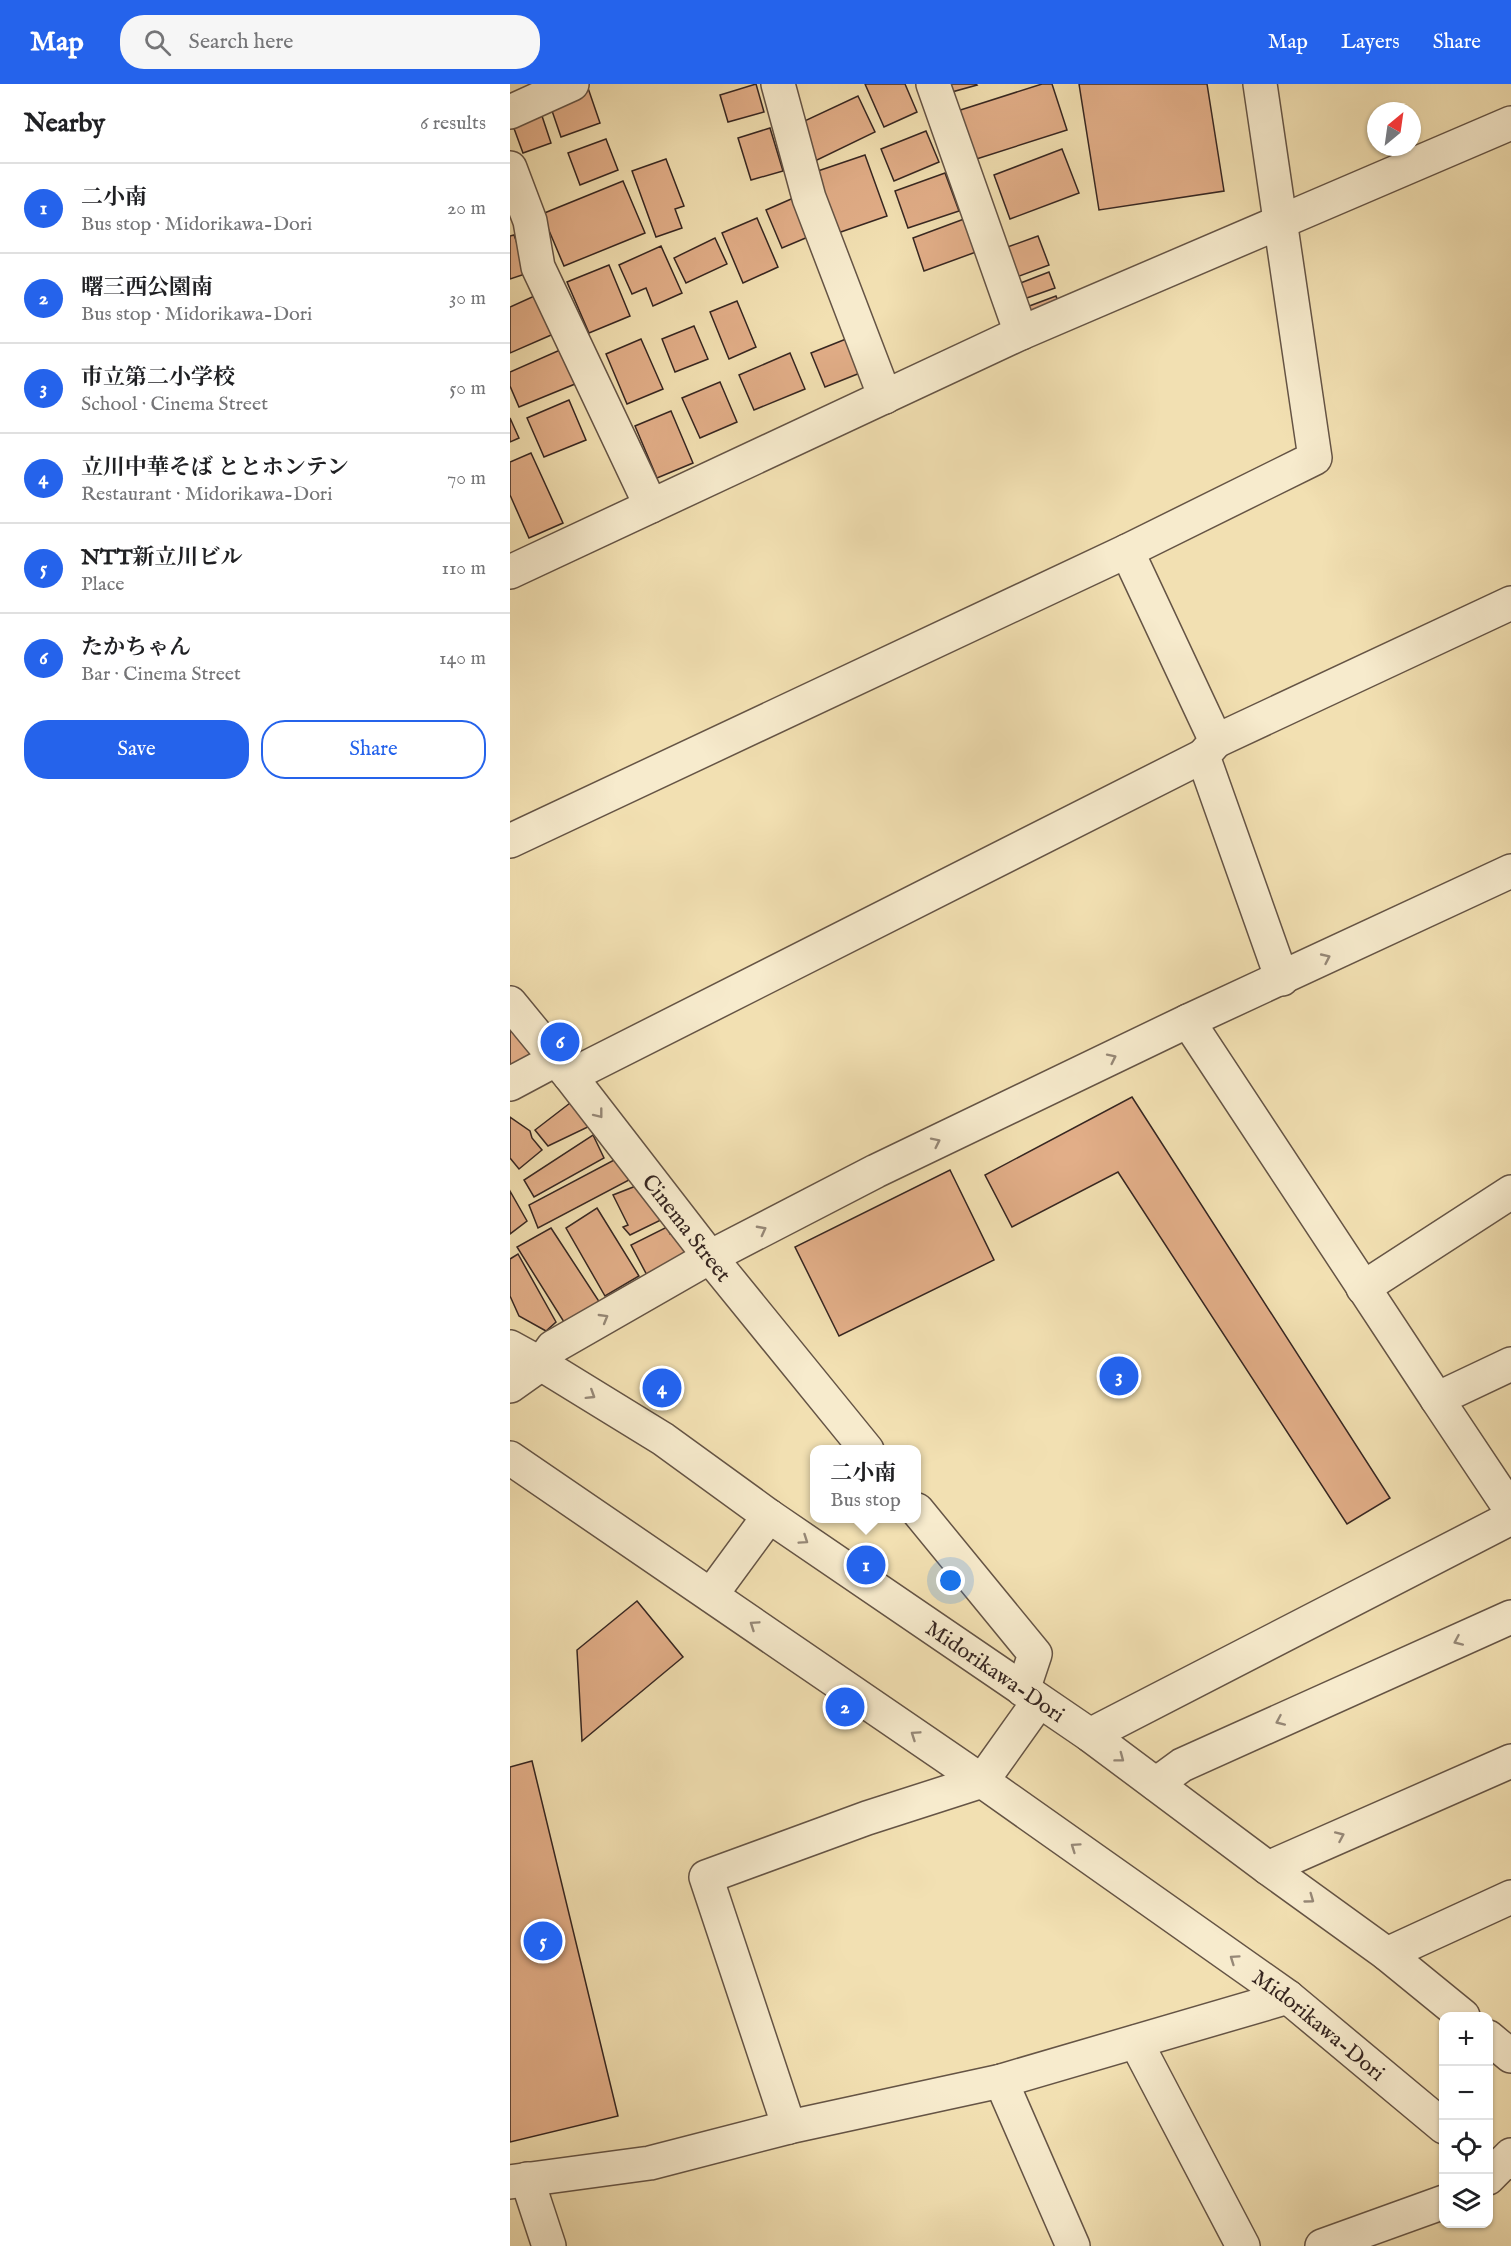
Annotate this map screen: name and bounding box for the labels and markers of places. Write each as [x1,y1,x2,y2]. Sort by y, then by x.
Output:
pin: 6 [541,1020,580,1064]
pin: 3 [1100,1354,1138,1398]
pin: 4 [642,1366,682,1410]
pin: 1 [846,1542,886,1588]
pin: 2 [826,1684,864,1730]
pin: 5 [524,1918,562,1964]

